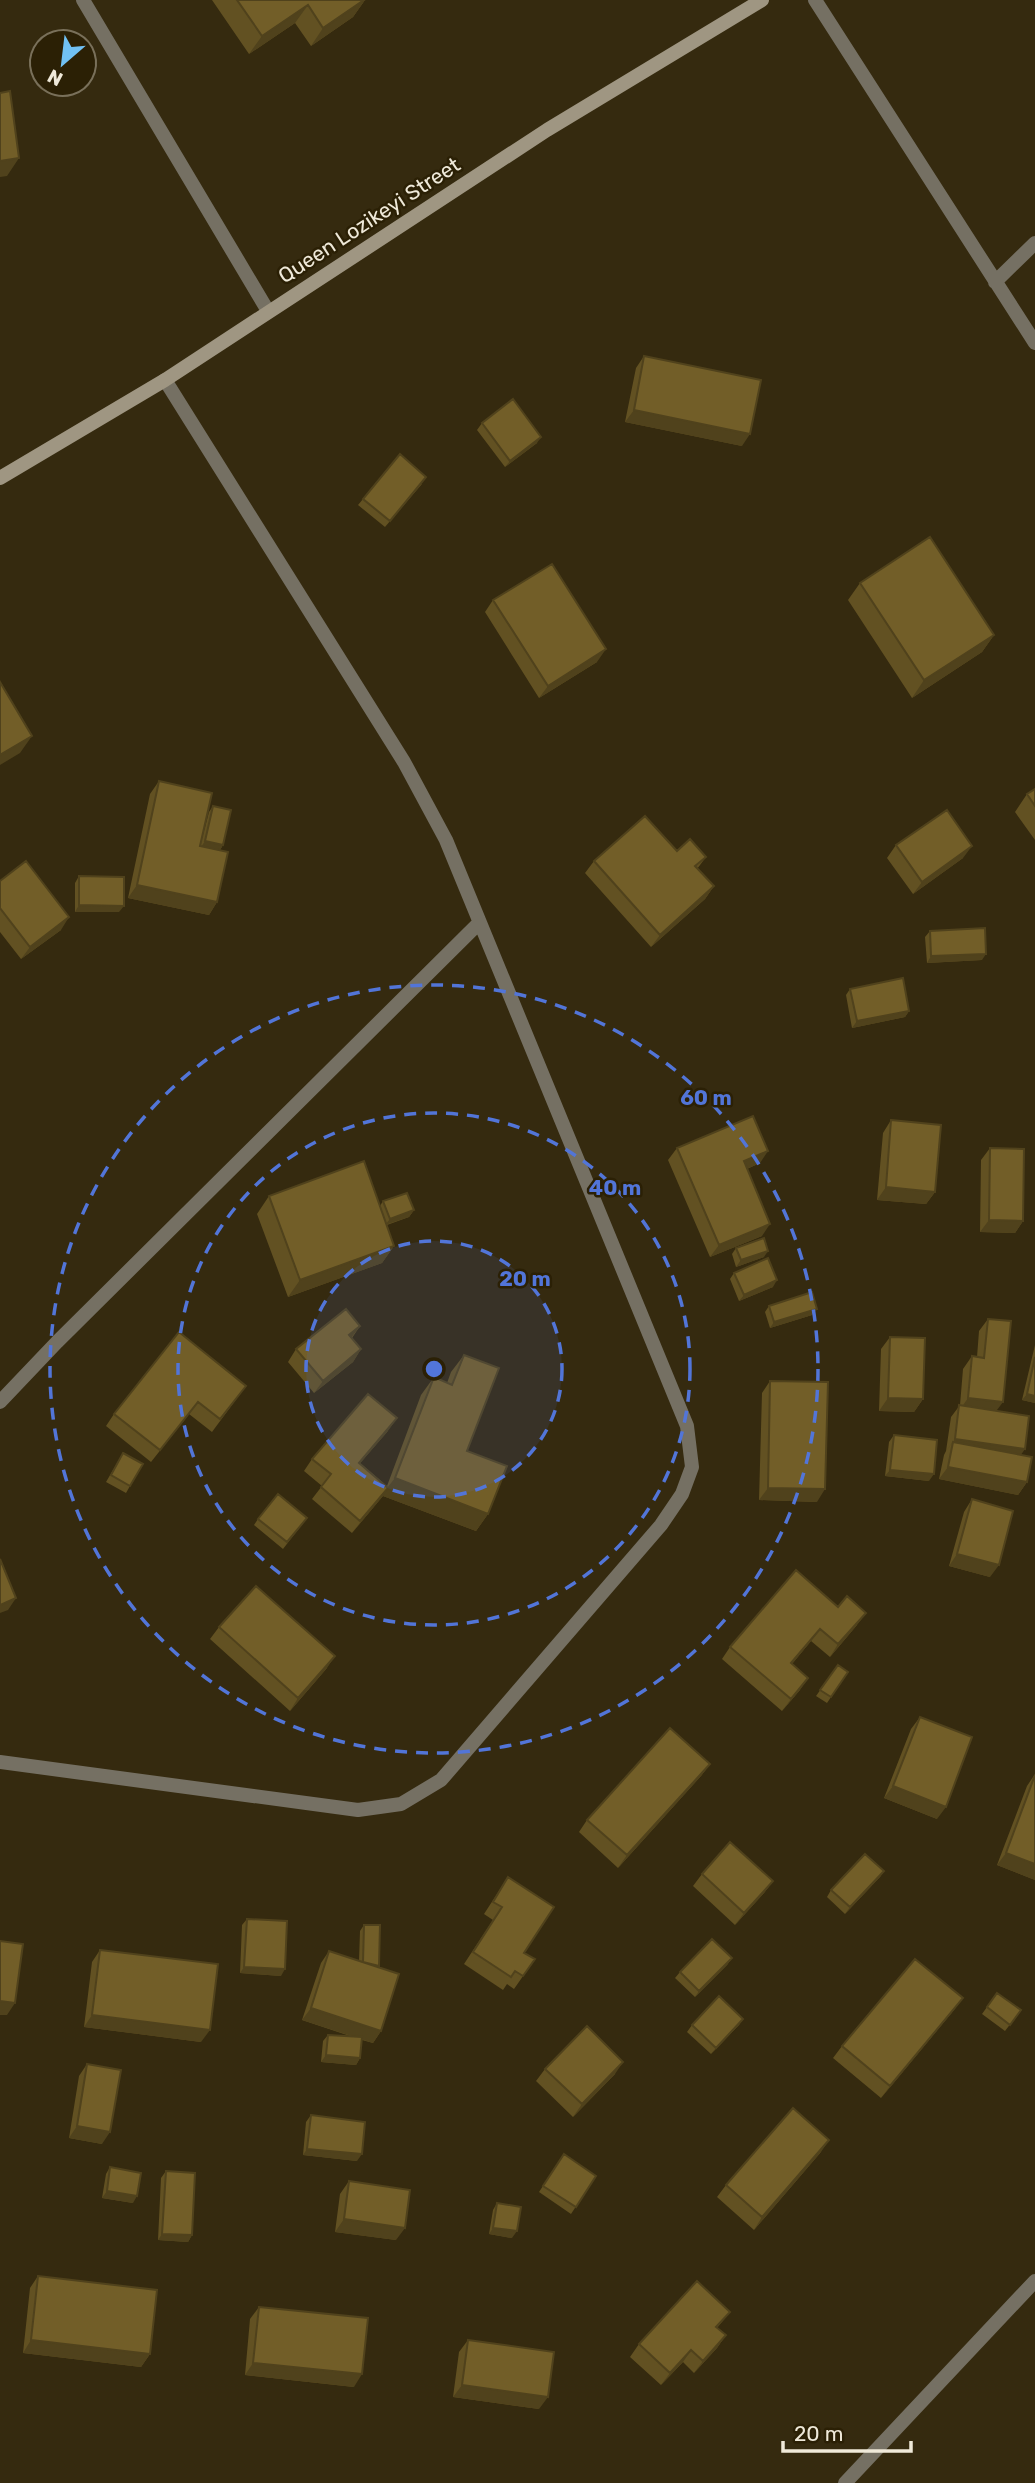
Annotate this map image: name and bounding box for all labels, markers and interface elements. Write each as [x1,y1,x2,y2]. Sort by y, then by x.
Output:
north arrow [28,28,98,98]
text: N [44,64,67,91]
street label: Queen Lozikeyi Street [273,152,465,288]
text: 60 m [680,1085,732,1110]
text: 40 m [589,1175,641,1200]
text: 20 m [499,1266,551,1291]
centre of rings [422,1357,446,1381]
scale bar [783,2410,911,2454]
text: 20 m [794,2421,843,2446]

